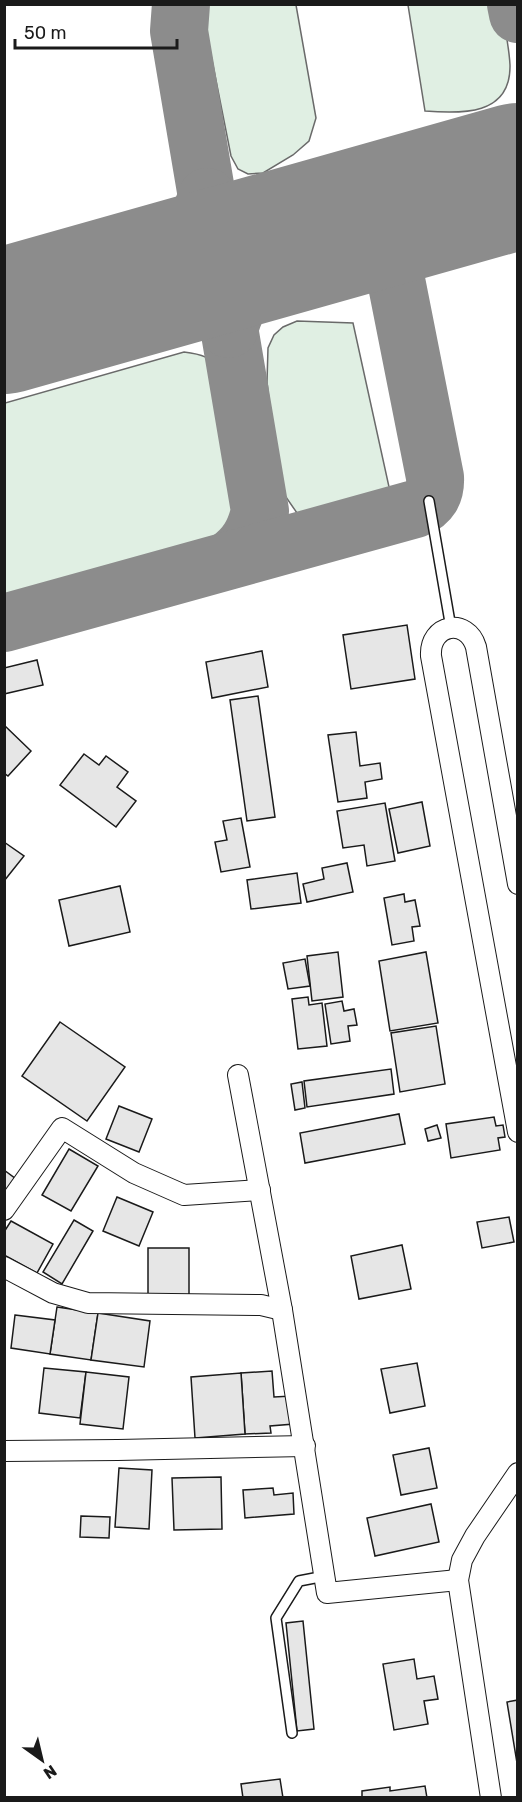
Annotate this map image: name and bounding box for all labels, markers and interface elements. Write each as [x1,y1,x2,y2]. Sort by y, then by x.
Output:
scale bar [15,12,177,50]
text: 50 m [24,22,67,44]
north arrow [12,1730,72,1790]
text: N [40,1761,60,1783]

